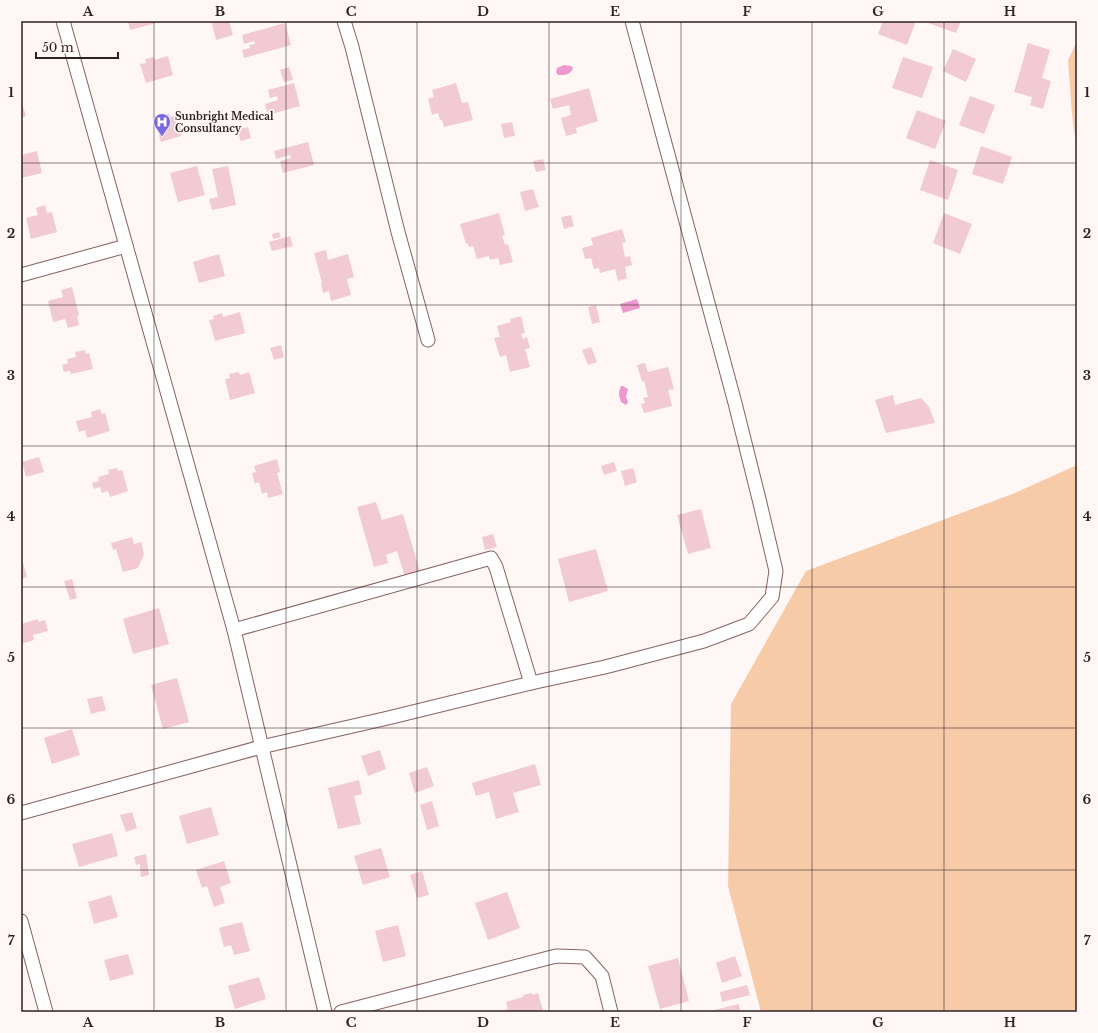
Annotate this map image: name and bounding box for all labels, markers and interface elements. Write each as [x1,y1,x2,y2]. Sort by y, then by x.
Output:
text: A [82,3,94,20]
text: B [215,3,225,20]
text: C [346,3,357,20]
text: D [477,3,489,20]
text: E [610,3,620,20]
text: F [743,3,752,20]
text: G [872,3,884,20]
text: H [1004,3,1016,20]
scale bar [36,34,118,60]
text: 50 m [42,40,74,55]
text: 1 [8,84,14,101]
text: 1 [1084,84,1090,101]
place label: Sunbright Medical Consultancy [175,110,274,135]
hospital icon: Sunbright Medical Consultancy [152,112,172,137]
text: 2 [7,225,15,242]
text: 2 [1083,225,1091,242]
text: 3 [7,367,15,384]
text: 3 [1083,367,1091,384]
text: 4 [7,508,16,525]
text: 4 [1083,508,1092,525]
text: 5 [7,649,15,666]
text: 5 [1083,649,1091,666]
text: 6 [7,791,16,808]
text: 6 [1083,791,1092,808]
text: 7 [8,932,15,949]
text: 7 [1084,932,1091,949]
text: A [82,1014,94,1031]
text: B [215,1014,225,1031]
text: C [346,1014,357,1031]
text: D [477,1014,489,1031]
text: E [610,1014,620,1031]
text: F [743,1014,752,1031]
text: G [872,1014,884,1031]
text: H [1004,1014,1016,1031]

